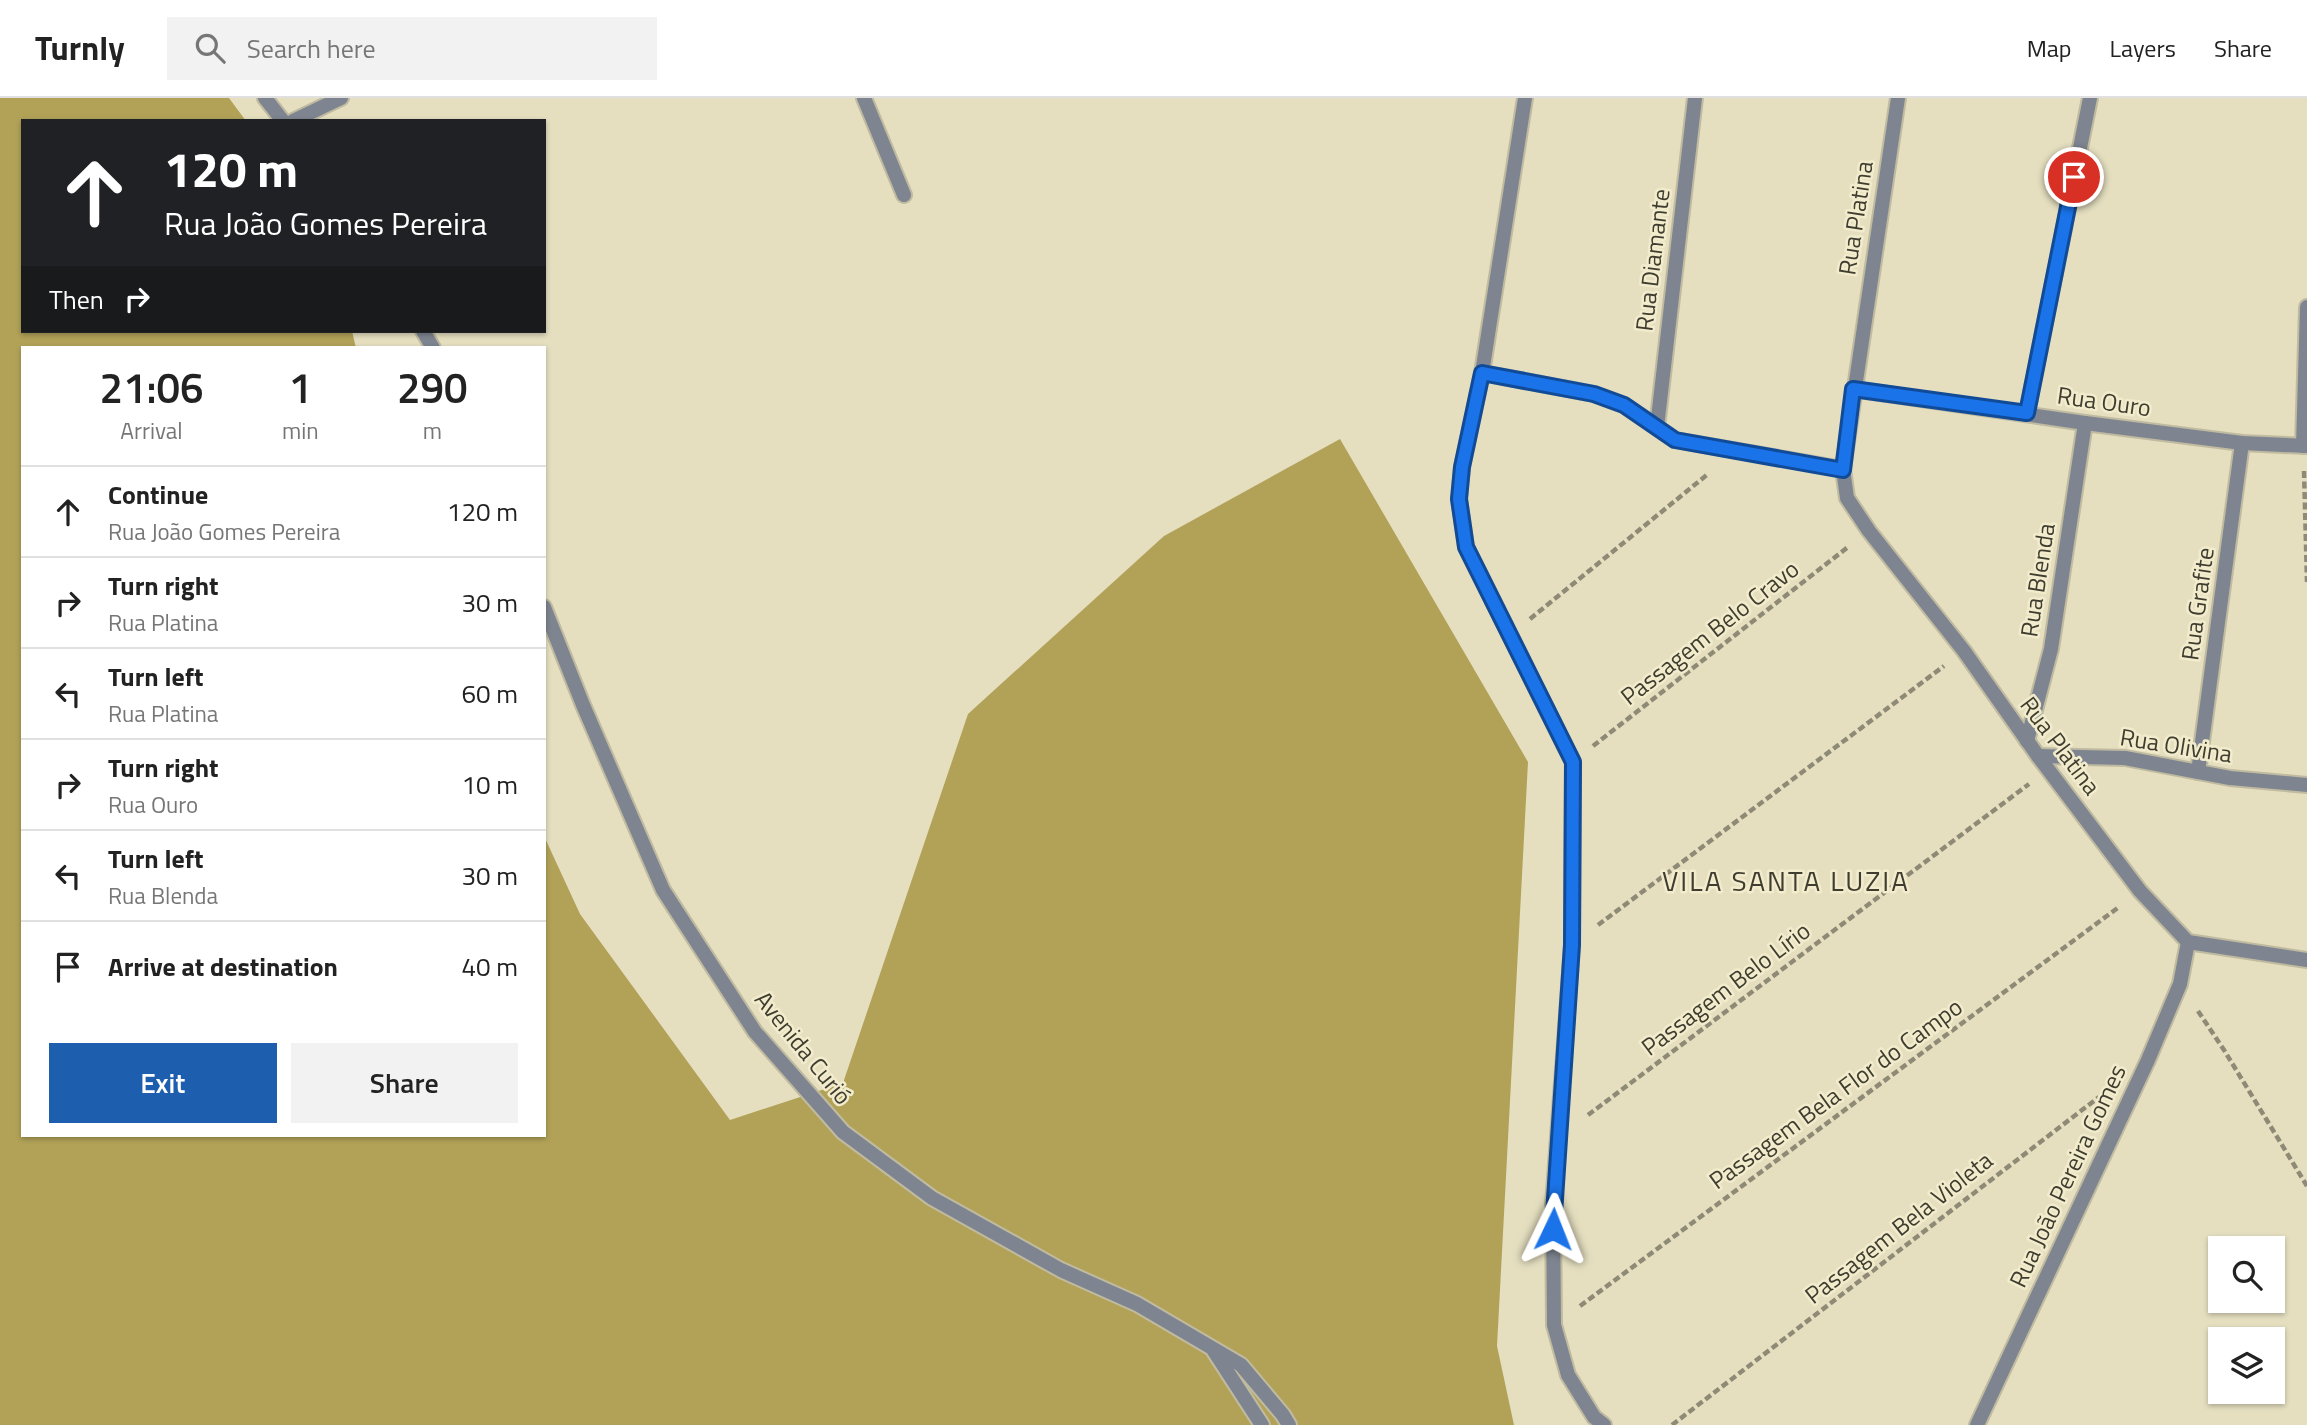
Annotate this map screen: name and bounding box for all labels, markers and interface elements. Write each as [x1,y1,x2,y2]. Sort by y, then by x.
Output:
search box [167,17,657,80]
text: Turnly [35,23,125,73]
icon: search [191,29,229,67]
text: Search here [247,29,376,68]
text: Map [2027,30,2072,66]
text: Layers [2110,30,2176,66]
text: Share [2214,30,2272,66]
text: 120 m [164,131,298,206]
icon: ahead [49,147,140,238]
pin [2044,147,2104,207]
street label: Rua Platina [1828,158,1882,278]
icon: arrive [2055,158,2093,196]
street label: Rua Diamante [1625,187,1679,333]
text: Rua João Gomes Pereira [164,199,487,247]
text: Then [49,280,104,319]
icon: right [118,280,156,318]
text: 21:06 [99,355,204,419]
text: 1 [289,355,312,419]
text: 290 [397,355,468,419]
street label: Rua Ouro [2055,377,2153,425]
text: Arrival [120,413,183,448]
text: min [282,413,319,448]
text: m [423,413,442,448]
text: Continue [108,475,208,514]
text: 120 m [447,492,518,531]
icon: ahead [49,493,87,531]
text: Rua João Gomes Pereira [108,514,340,549]
street label: Rua Blenda [2010,520,2064,639]
street label: Rua Grafite [2171,545,2223,663]
street label: Passagem Belo Cravo [1612,551,1806,713]
text: Turn right [108,566,219,605]
text: 30 m [461,583,518,622]
icon: right [49,584,87,622]
text: Rua Platina [108,605,218,640]
text: Turn left [108,657,203,696]
text: 60 m [461,674,518,713]
icon: left [49,675,87,713]
street label: Rua Platina [2012,689,2110,802]
text: Rua Platina [108,696,218,731]
street label: Rua Olivina [2117,718,2235,772]
text: Turn right [108,748,219,787]
text: 10 m [461,765,518,804]
icon: right [49,766,87,804]
text: Rua Ouro [108,787,198,822]
text: Turn left [108,839,203,878]
text: 30 m [461,856,518,895]
icon: left [49,857,87,895]
district label: VILA SANTA LUZIA [1662,859,1910,902]
text: Rua Blenda [108,878,218,913]
street label: Passagem Belo Lírio [1633,913,1818,1064]
text: Arrive at destination [108,947,338,986]
text: 40 m [461,947,518,986]
icon: arrive [49,948,87,986]
street label: Avenida Curió [747,983,861,1112]
street label: Passagem Bela Flor do Campo [1701,989,1970,1198]
button: Exit [49,1043,277,1123]
button: Share [291,1043,518,1123]
street label: Rua João Pereira Gomes [2000,1058,2135,1293]
street label: Passagem Bela Violeta [1797,1142,2000,1312]
position arrow [1516,1192,1590,1266]
map controls [2208,1236,2285,1404]
button: search [2208,1236,2285,1313]
button: layers [2208,1327,2285,1404]

